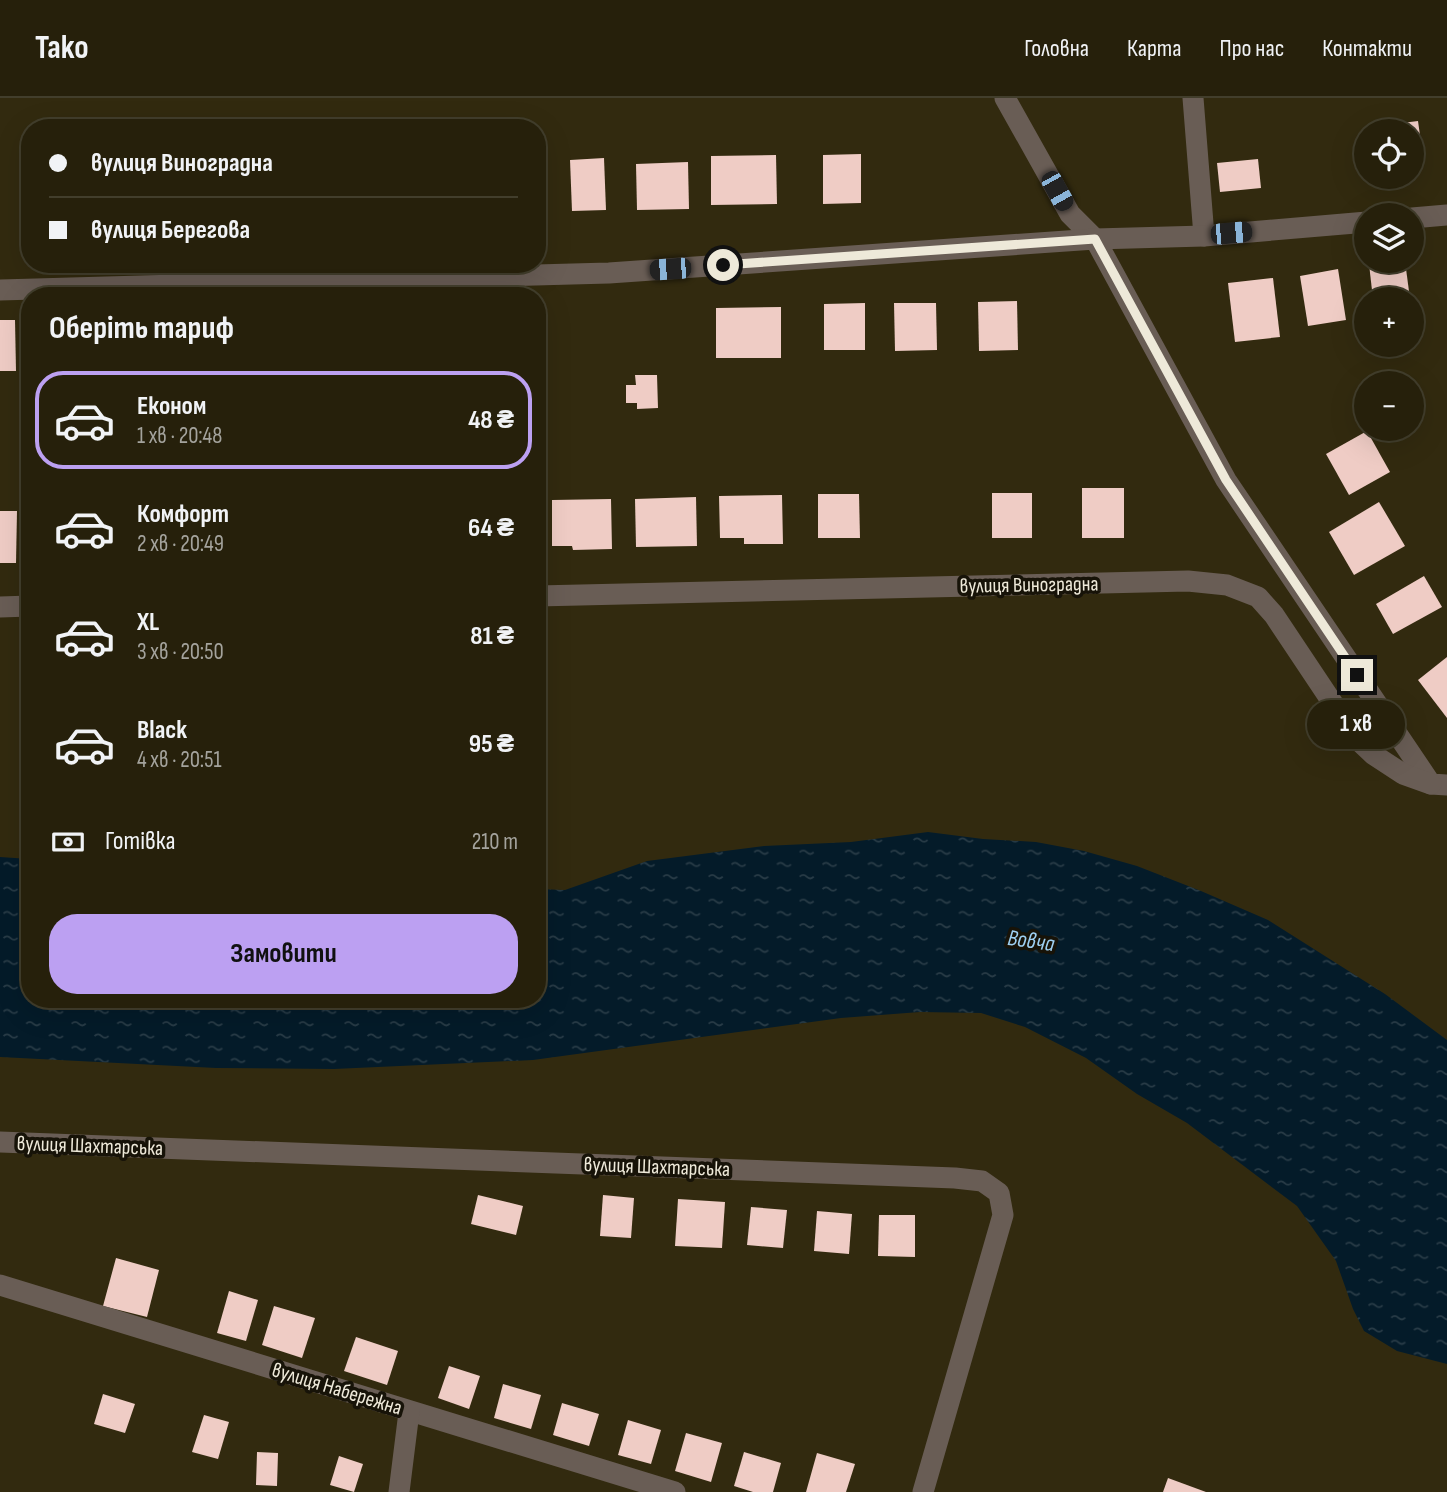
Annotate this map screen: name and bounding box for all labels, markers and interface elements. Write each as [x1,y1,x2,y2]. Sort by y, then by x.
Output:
text: Tako [35,28,89,68]
text: Головна [1024,34,1089,63]
text: Карта [1127,34,1181,63]
text: Про нас [1219,34,1284,63]
text: Контакти [1322,34,1412,63]
map controls [1354,119,1424,441]
button: locate [1354,119,1424,189]
text: вулиця Виноградна [91,148,273,179]
car [1038,168,1077,214]
button: layers [1354,203,1424,273]
text: вулиця Берегова [91,215,250,246]
car [1210,221,1253,245]
route start [707,249,739,281]
car [649,257,692,281]
button: + [1354,287,1424,357]
text: Оберіть тариф [49,309,234,348]
button: − [1354,371,1424,441]
icon: car [53,389,116,452]
text: Економ [137,391,206,422]
text: 48 ₴ [468,405,514,436]
text: 1 хв · 20:48 [137,422,222,450]
icon: car [53,497,116,560]
text: Комфорт [137,499,229,530]
text: 64 ₴ [468,513,514,544]
text: 2 хв · 20:49 [137,530,224,558]
street label: вулиця Виноградна [959,571,1099,599]
icon: car [53,605,116,668]
text: XL [137,607,159,638]
text: 81 ₴ [470,621,514,652]
text: 3 хв · 20:50 [137,638,224,666]
route end [1341,659,1373,691]
callout: 1 хв [1308,700,1406,748]
text: 1 хв [1340,710,1372,738]
icon: car [53,713,116,776]
text: Black [137,715,187,746]
text: 95 ₴ [469,729,514,760]
text: 4 хв · 20:51 [137,746,221,774]
icon: cash [49,823,87,861]
text: Готівка [105,826,176,857]
text: 210 m [472,828,518,856]
button: Замовити [49,914,518,994]
water label: Вовча [1006,924,1057,958]
street label: вулиця Шахтарська [16,1131,164,1161]
street label: вулиця Шахтарська [583,1152,731,1182]
street label: вулиця Набережна [269,1357,405,1421]

